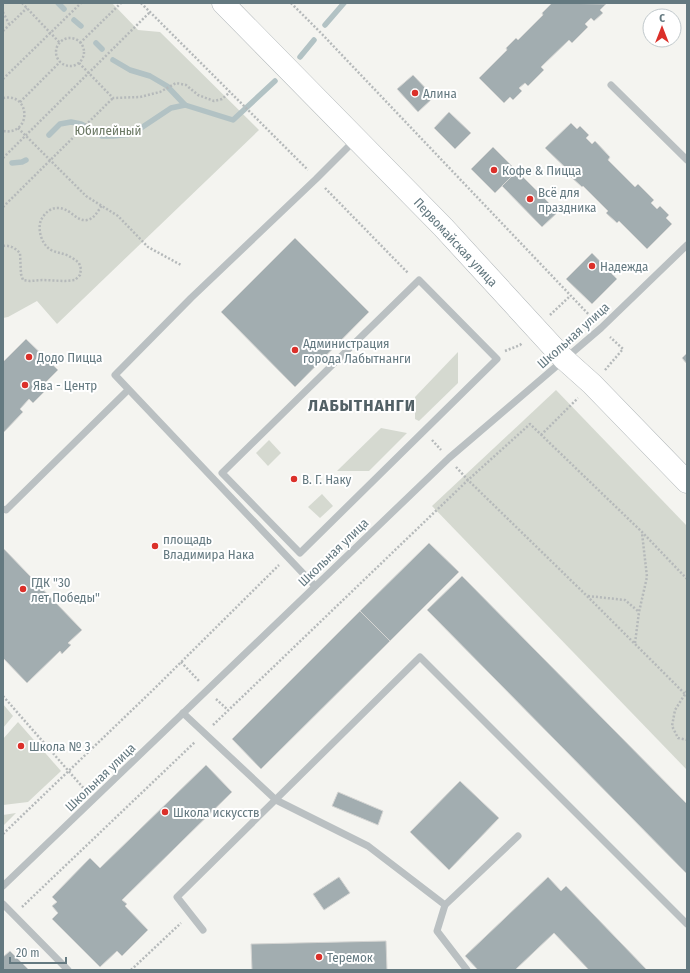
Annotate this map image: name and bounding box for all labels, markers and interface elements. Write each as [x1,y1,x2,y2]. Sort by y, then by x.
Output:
north arrow [642,8,682,48]
text: С [659,12,665,25]
place label: Алина [423,86,457,101]
marker: Алина [410,88,420,98]
park label: Юбилейный [75,123,141,138]
place label: Кофе & Пицца [502,163,581,178]
marker: Кофе & Пицца [489,165,499,175]
place label: Всё для праздника [538,185,596,215]
marker: Всё для праздника [525,194,535,204]
street label: Первомайская улица [411,195,501,290]
place label: Надежда [600,259,648,274]
marker: Надежда [587,261,597,271]
street label: Школьная улица [534,299,612,372]
place label: Администрация города Лабытнанги [303,336,411,366]
marker: Администрация города Лабытнанги [290,345,300,355]
place label: Додо Пицца [36,350,102,365]
marker: Додо Пицца [24,352,34,362]
place label: Ява - Центр [33,378,97,393]
marker: Ява - Центр [20,380,30,390]
district label: ЛАБЫТНАНГИ [308,395,416,416]
place label: В. Г. Наку [302,472,351,487]
marker: В. Г. Наку [289,474,299,484]
street label: Школьная улица [295,515,371,590]
place label: площадь Владимира Нака [163,532,254,562]
marker: площадь Владимира Нака [150,541,160,551]
place label: ГДК "30 лет Победы" [31,575,100,605]
marker: ГДК "30 лет Победы" [18,584,28,594]
place label: Школа № 3 [29,739,91,754]
street label: Школьная улица [62,740,138,815]
marker: Школа № 3 [16,741,26,751]
place label: Школа искусств [173,805,260,820]
marker: Школа искусств [160,807,170,817]
scale bar [10,939,66,965]
text: 20 m [16,946,40,960]
place label: Теремок [327,950,373,965]
marker: Теремок [314,952,324,962]

